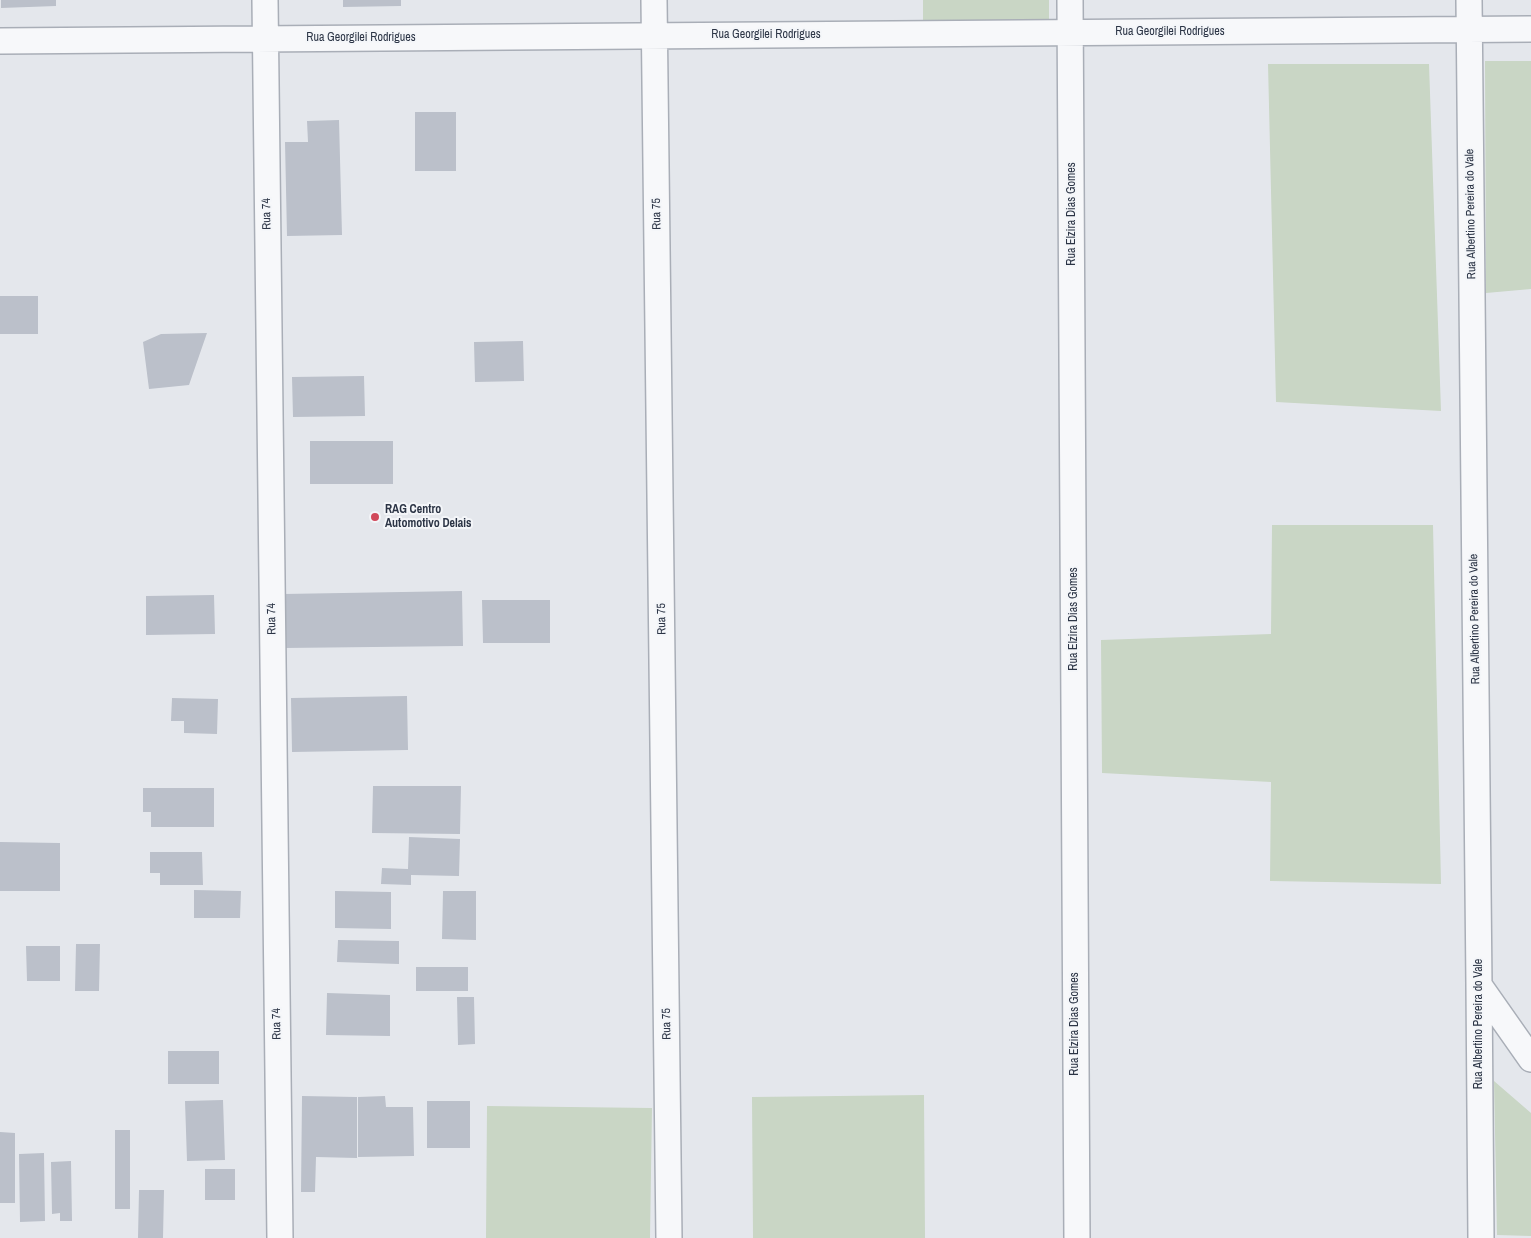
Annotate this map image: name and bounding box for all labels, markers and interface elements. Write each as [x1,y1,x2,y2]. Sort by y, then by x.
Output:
street label: Rua Georgilei Rodrigues [1115,25,1225,39]
street label: Rua Georgilei Rodrigues [711,28,821,42]
street label: Rua Georgilei Rodrigues [306,31,416,45]
street label: Rua Albertino Pereira do Vale [1463,149,1479,279]
street label: Rua Elzira Dias Gomes [1065,162,1079,266]
street label: Rua 74 [260,198,274,230]
street label: Rua 75 [650,198,664,230]
place label: RAG Centro Automotivo Delais [385,503,471,531]
marker: RAG Centro Automotivo Delais [369,511,381,523]
street label: Rua Albertino Pereira do Vale [1467,554,1483,684]
street label: Rua Elzira Dias Gomes [1067,567,1081,671]
street label: Rua 74 [265,603,279,635]
street label: Rua 75 [655,603,669,635]
street label: Rua Albertino Pereira do Vale [1472,959,1486,1089]
street label: Rua Elzira Dias Gomes [1068,972,1082,1076]
street label: Rua 74 [270,1008,284,1040]
street label: Rua 75 [660,1008,674,1040]

